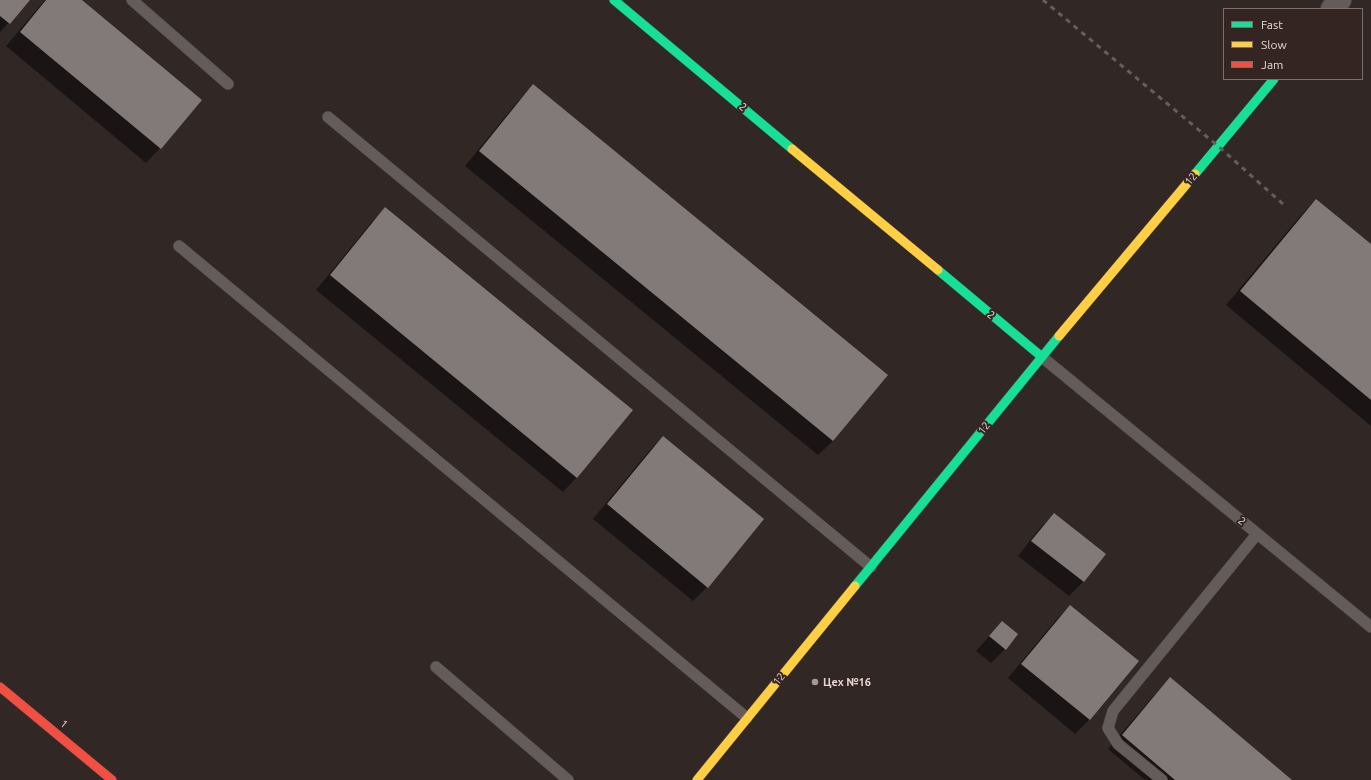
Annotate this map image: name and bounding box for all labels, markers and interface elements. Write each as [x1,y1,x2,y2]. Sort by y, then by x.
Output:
legend [1223,8,1363,80]
text: Fast [1261,18,1283,31]
text: Slow [1261,38,1287,51]
text: Jam [1261,58,1283,71]
street label: 2 [736,100,750,114]
street label: 12 [1182,170,1200,188]
street label: 2 [984,308,998,322]
street label: 12 [975,419,993,437]
street label: 2 [1235,514,1249,528]
street label: 12 [770,670,788,688]
place label: Цех №16 [823,675,871,689]
marker: Цех №16 [810,677,820,687]
street label: 1 [57,717,71,731]

